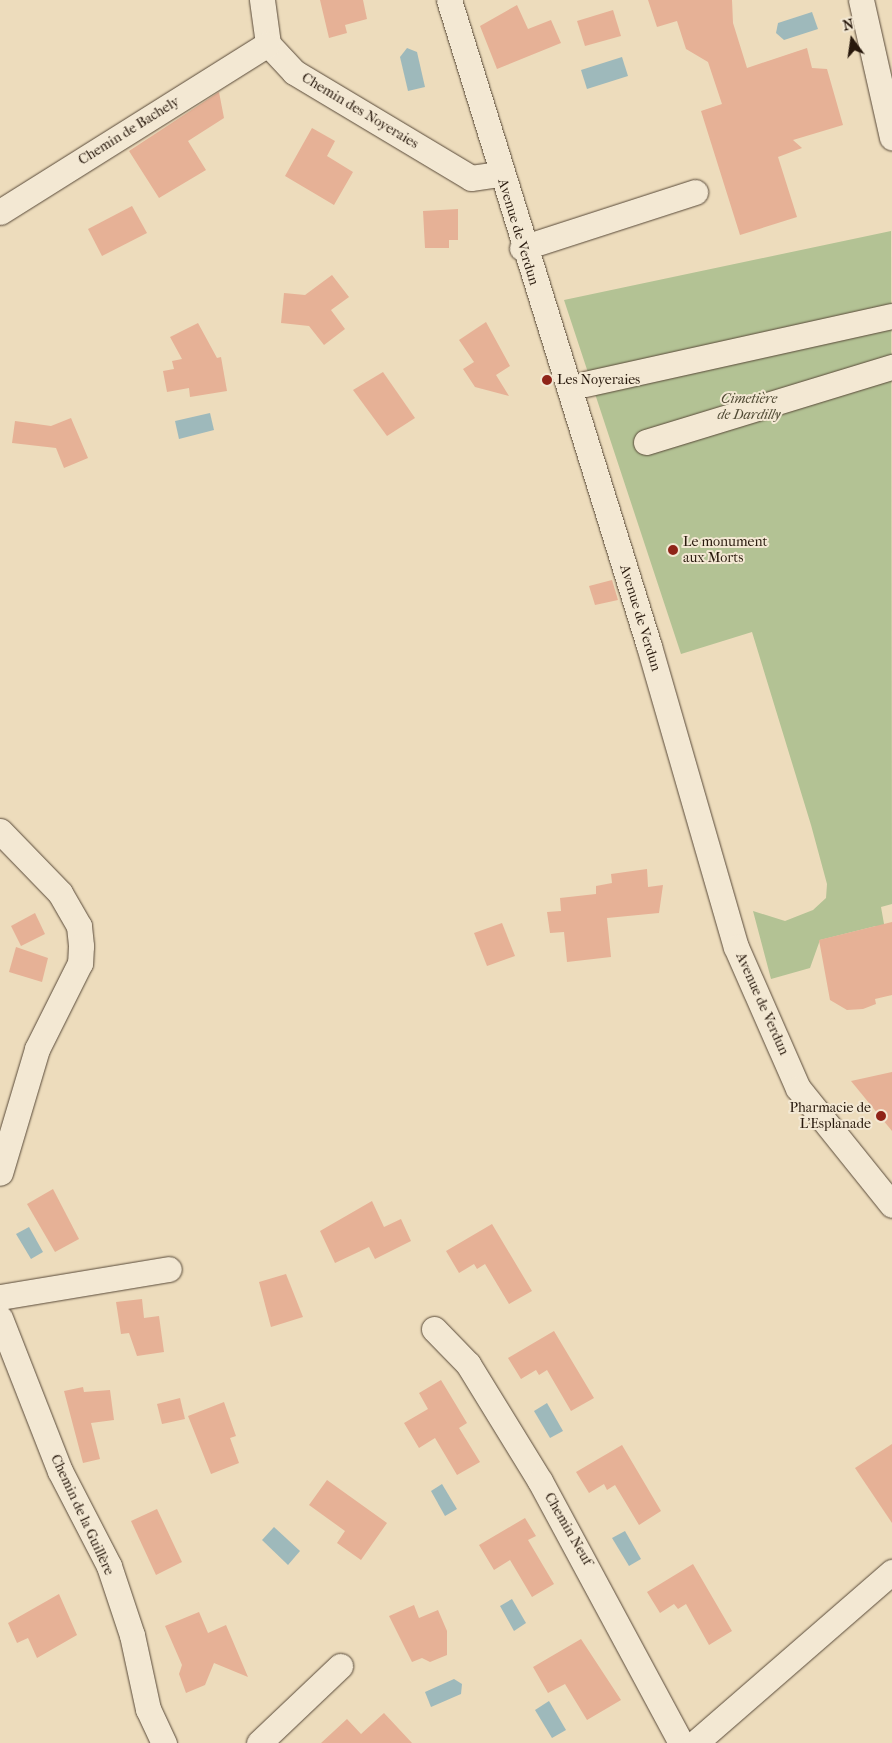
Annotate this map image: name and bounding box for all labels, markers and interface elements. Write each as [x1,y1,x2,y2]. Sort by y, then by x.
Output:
north arrow [827,15,877,65]
text: N [841,15,855,34]
street label: Chemin des Noyeraies [298,69,422,153]
street label: Chemin de Bachely [75,93,183,169]
street label: Avenue de Verdun [494,177,542,287]
place label: Les Noyeraies [557,372,640,388]
marker: Les Noyeraies [541,374,553,386]
park label: Cimetière de Dardilly [717,391,781,424]
place label: Le monument aux Morts [683,534,767,566]
marker: Le monument aux Morts [667,544,679,556]
street label: Avenue de Verdun [616,563,664,673]
street label: Avenue de Verdun [732,950,792,1058]
place label: Pharmacie de L'Esplanade [789,1100,871,1132]
marker: Pharmacie de L'Esplanade [875,1110,887,1122]
street label: Chemin de la Guillère [47,1452,117,1578]
street label: Chemin Neuf [541,1490,595,1568]

